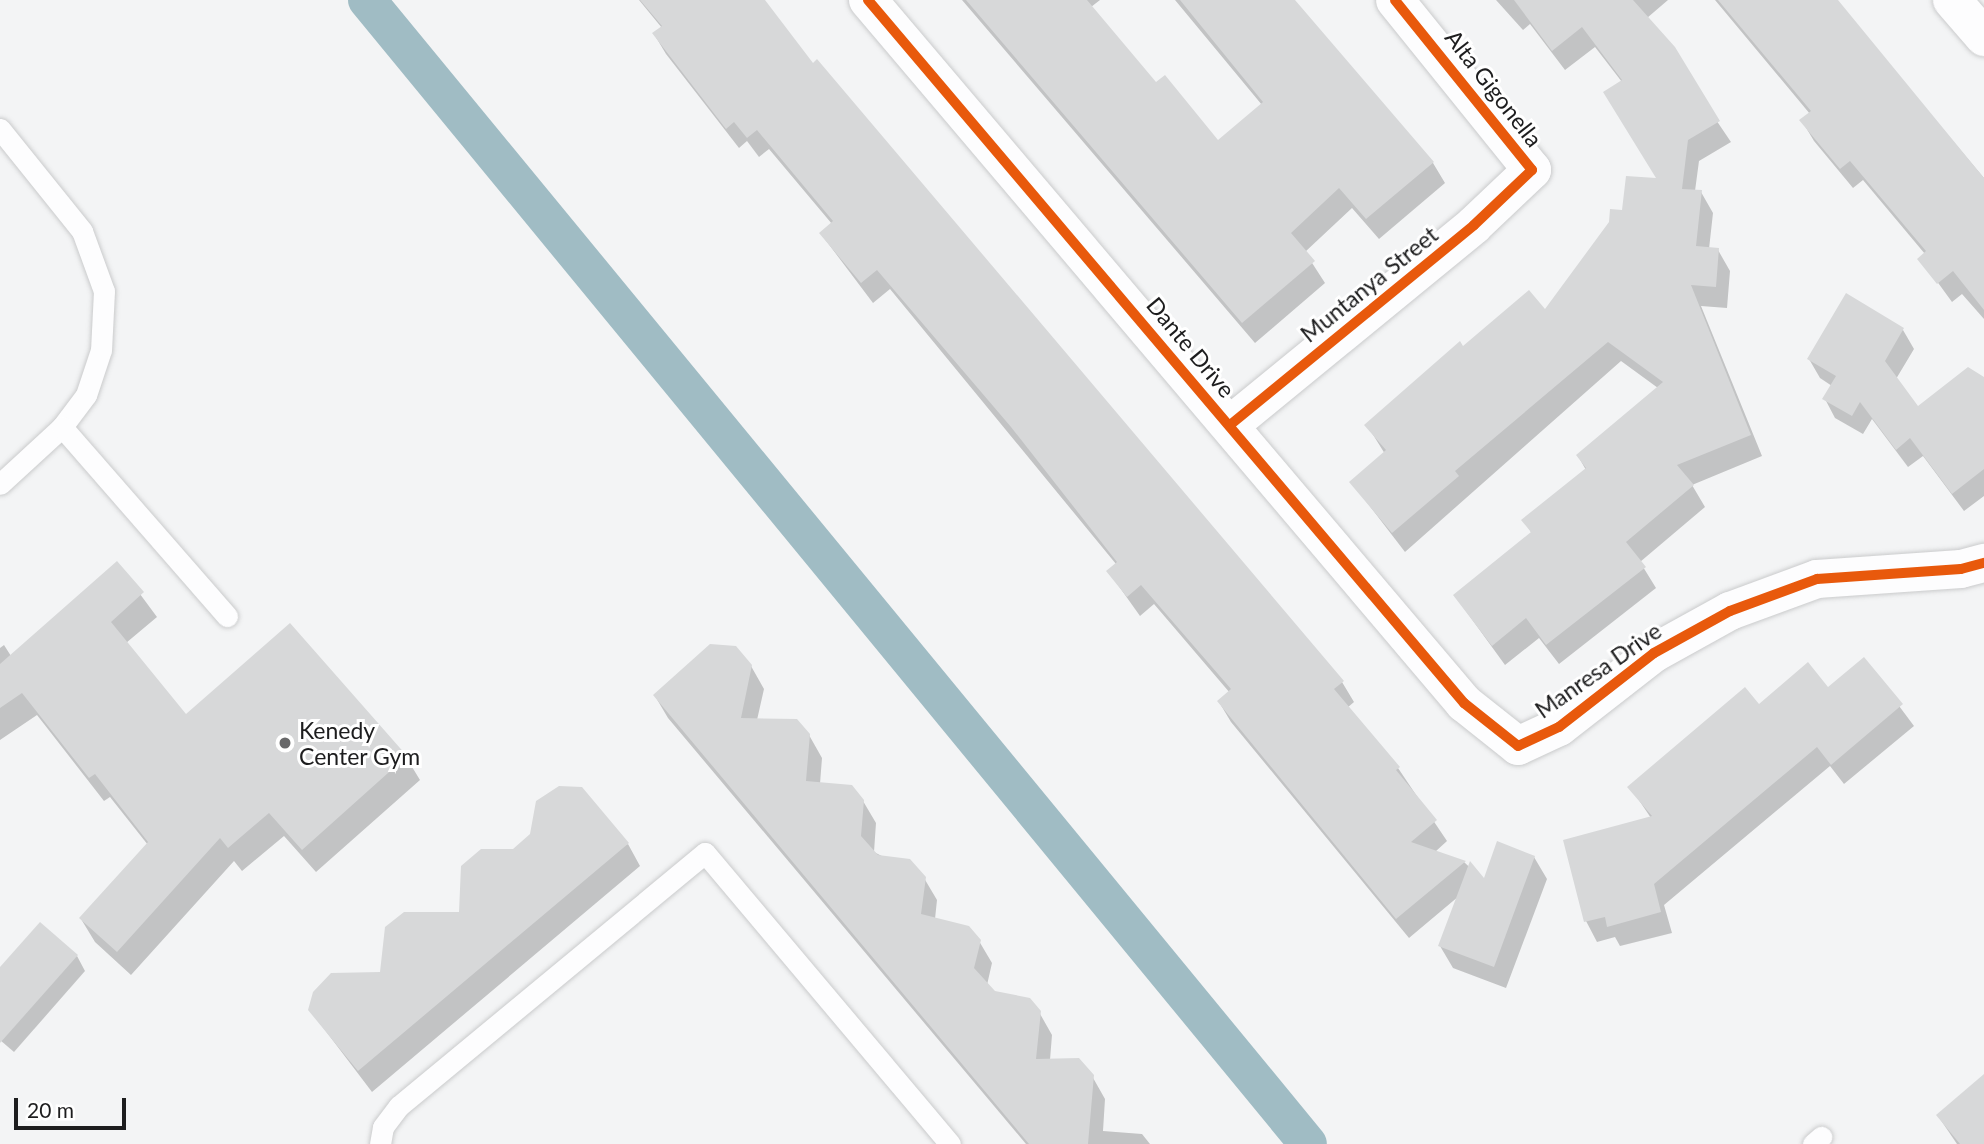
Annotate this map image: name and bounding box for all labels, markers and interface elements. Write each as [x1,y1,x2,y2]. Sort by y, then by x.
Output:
street label: Alta Gigonella [1440,24,1548,152]
street label: Muntanya Street [1295,220,1443,348]
street label: Dante Drive [1141,291,1241,403]
street label: Manresa Drive [1530,616,1666,724]
place label: Kenedy Center Gym [299,716,421,770]
marker: Kenedy Center Gym [277,735,293,751]
scale bar [18,1084,130,1128]
text: 20 m [27,1097,74,1122]

